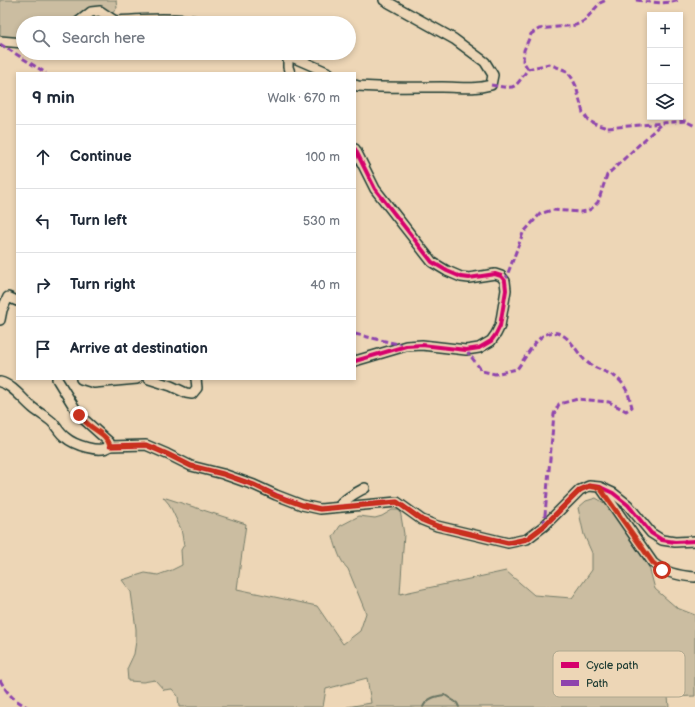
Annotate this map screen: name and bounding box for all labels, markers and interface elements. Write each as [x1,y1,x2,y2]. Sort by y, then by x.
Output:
map controls [647,12,683,120]
button: + [647,12,683,48]
search box [16,16,356,60]
icon: search [30,27,52,49]
text: Search here [62,29,145,48]
button: − [647,48,683,84]
button: layers [647,84,683,120]
text: 9 min [32,88,75,108]
text: Walk · 670 m [268,90,340,106]
icon: ahead [32,146,54,168]
text: Continue [70,147,132,166]
text: 100 m [305,149,340,165]
icon: left [32,210,54,232]
text: Turn left [70,211,127,230]
text: 530 m [303,213,340,229]
icon: right [32,274,54,296]
text: Turn right [70,275,135,294]
text: 40 m [310,277,340,293]
icon: arrive [32,338,54,360]
text: Arrive at destination [70,339,208,358]
route end [70,406,88,424]
route start [653,561,671,579]
legend [553,651,685,697]
text: Cycle path [586,659,638,672]
text: Path [586,677,608,690]

